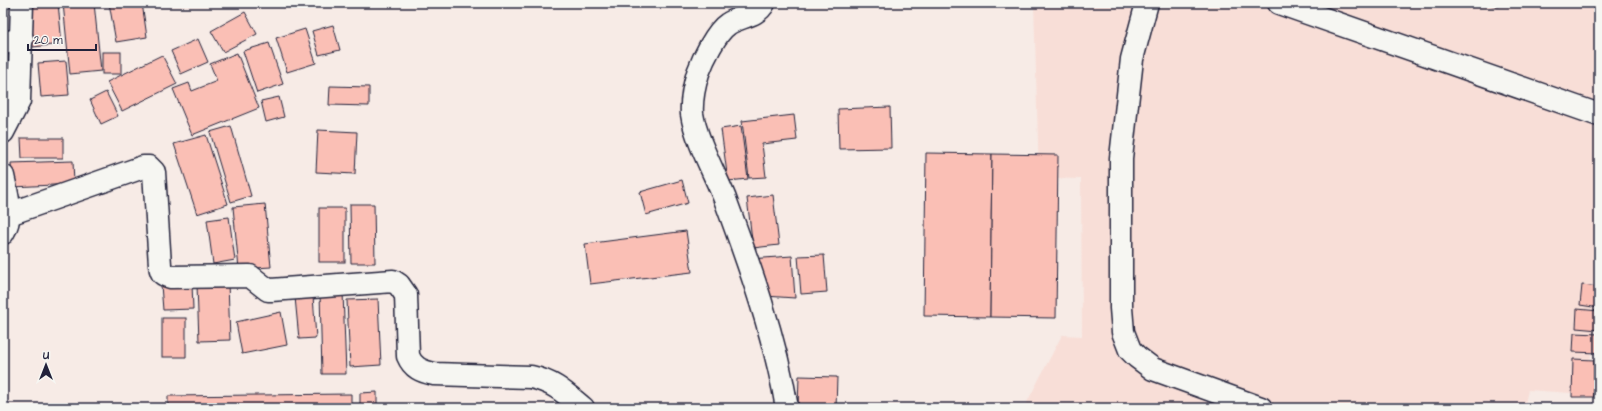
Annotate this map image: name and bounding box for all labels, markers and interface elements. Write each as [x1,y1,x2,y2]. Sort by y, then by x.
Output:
scale bar [28,26,96,52]
text: 20 m [34,32,63,49]
north arrow [26,345,66,385]
text: U [42,348,49,363]

